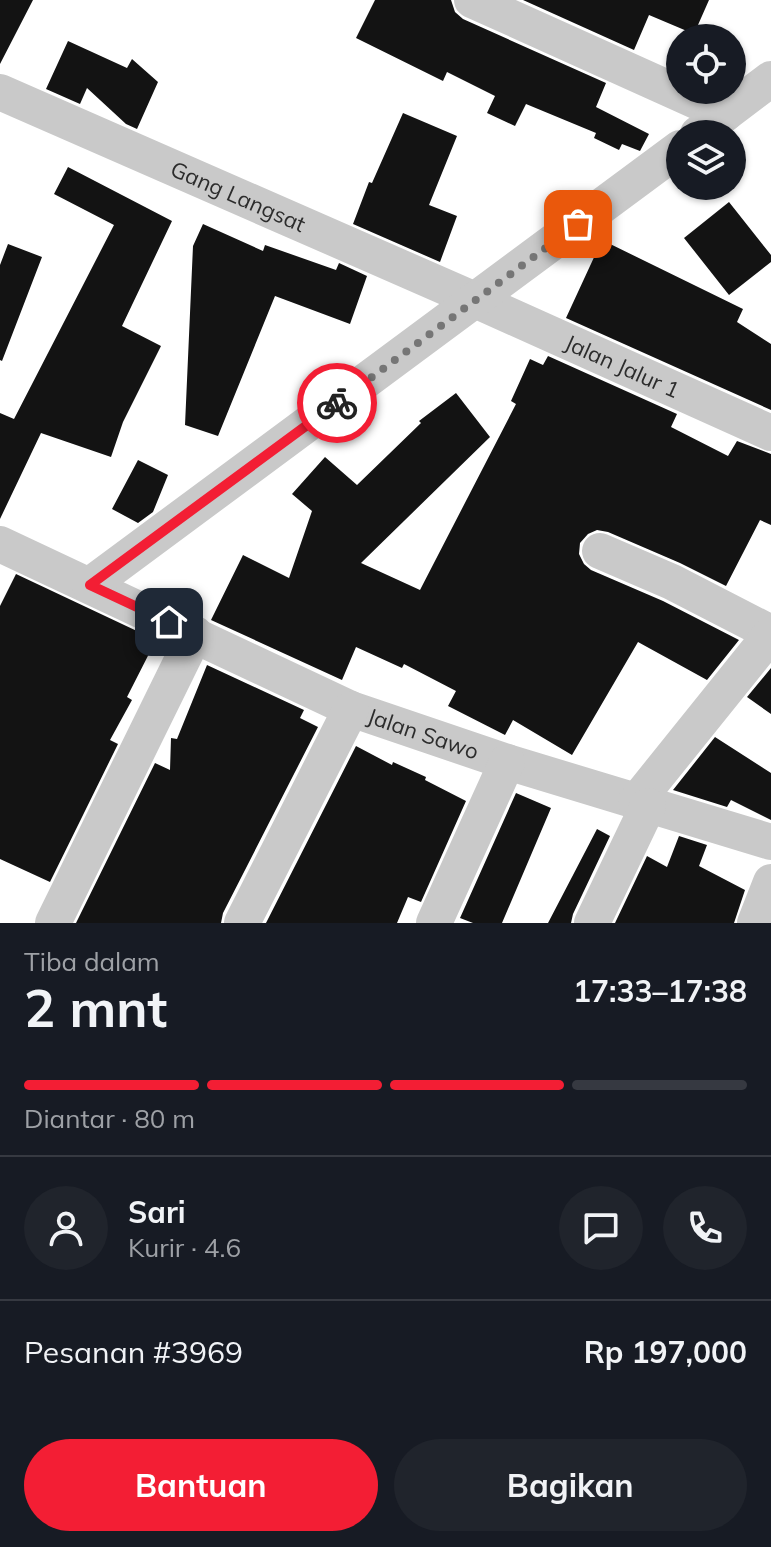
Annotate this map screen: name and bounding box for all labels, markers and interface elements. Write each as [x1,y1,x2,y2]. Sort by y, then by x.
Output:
map controls [666,24,746,200]
button: locate [666,24,746,104]
button: layers [666,120,746,200]
street label: Gang Langsat [166,154,310,238]
pin [544,190,612,258]
icon: bag [556,202,600,246]
street label: Jalan Jalur 1 [560,328,684,404]
courier [297,363,377,443]
icon: bike [315,381,359,425]
pin [135,588,203,656]
icon: home [147,600,191,644]
street label: Jalan Sawo [364,702,482,765]
text: Tiba dalam [24,945,160,978]
text: 17:33–17:38 [573,972,747,1010]
text: 2 mnt [24,975,167,1040]
text: Diantar · 80 m [24,1102,195,1135]
button: person [24,1186,108,1270]
button: chat [559,1186,643,1270]
button: phone [663,1186,747,1270]
text: Sari [128,1193,186,1231]
text: Kurir · 4.6 [128,1231,241,1264]
text: Pesanan #3969 [24,1333,243,1371]
text: Rp 197,000 [584,1333,747,1371]
button: Bantuan [24,1439,378,1531]
button: Bagikan [394,1439,747,1531]

